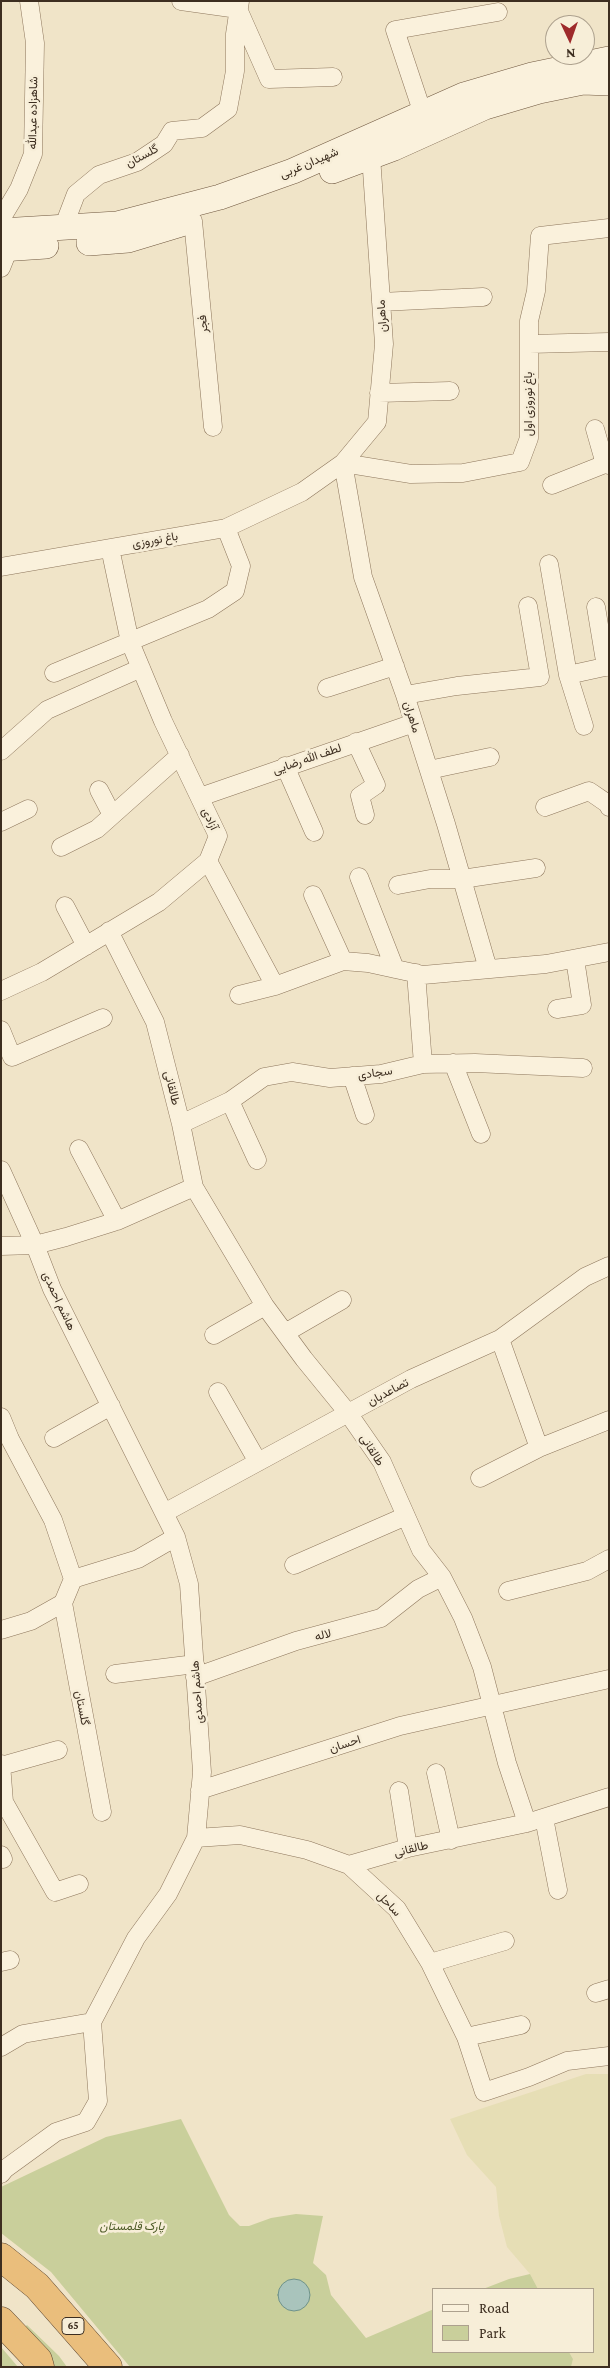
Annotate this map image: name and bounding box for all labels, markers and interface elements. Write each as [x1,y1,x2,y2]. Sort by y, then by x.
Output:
north arrow [545,15,595,65]
text: N [566,46,576,62]
street label: شاهزاده عبدالله [25,76,41,150]
street label: گلستان [123,141,161,171]
street label: شهیدان غربی [277,144,341,182]
street label: ماهران [374,299,390,333]
street label: فجر [195,314,211,334]
street label: باغ نوروزی اول [521,372,535,436]
street label: باغ نوروزی [131,529,179,551]
street label: ماهران [400,699,424,735]
street label: لطف الله رضایی [271,741,343,777]
street label: آزادی [199,806,221,832]
street label: سجادی [357,1063,393,1083]
street label: طالقانی [161,1069,183,1107]
street label: هاشم احمدی [39,1269,79,1333]
street label: تصاعدیان [365,1375,411,1409]
street label: طالقانی [357,1431,387,1469]
street label: لاله [313,1626,333,1644]
street label: هاشم احمدی [188,1660,206,1724]
street label: گلستان [72,1689,92,1727]
street label: احسان [327,1732,363,1756]
street label: طالقانی [392,1838,430,1860]
street label: ساحل [374,1889,404,1919]
park label: پارک قلمستان [100,2219,164,2233]
legend [432,2288,595,2353]
text: Road [479,2300,509,2316]
road number: 65 [62,2318,84,2334]
text: Park [479,2325,506,2341]

